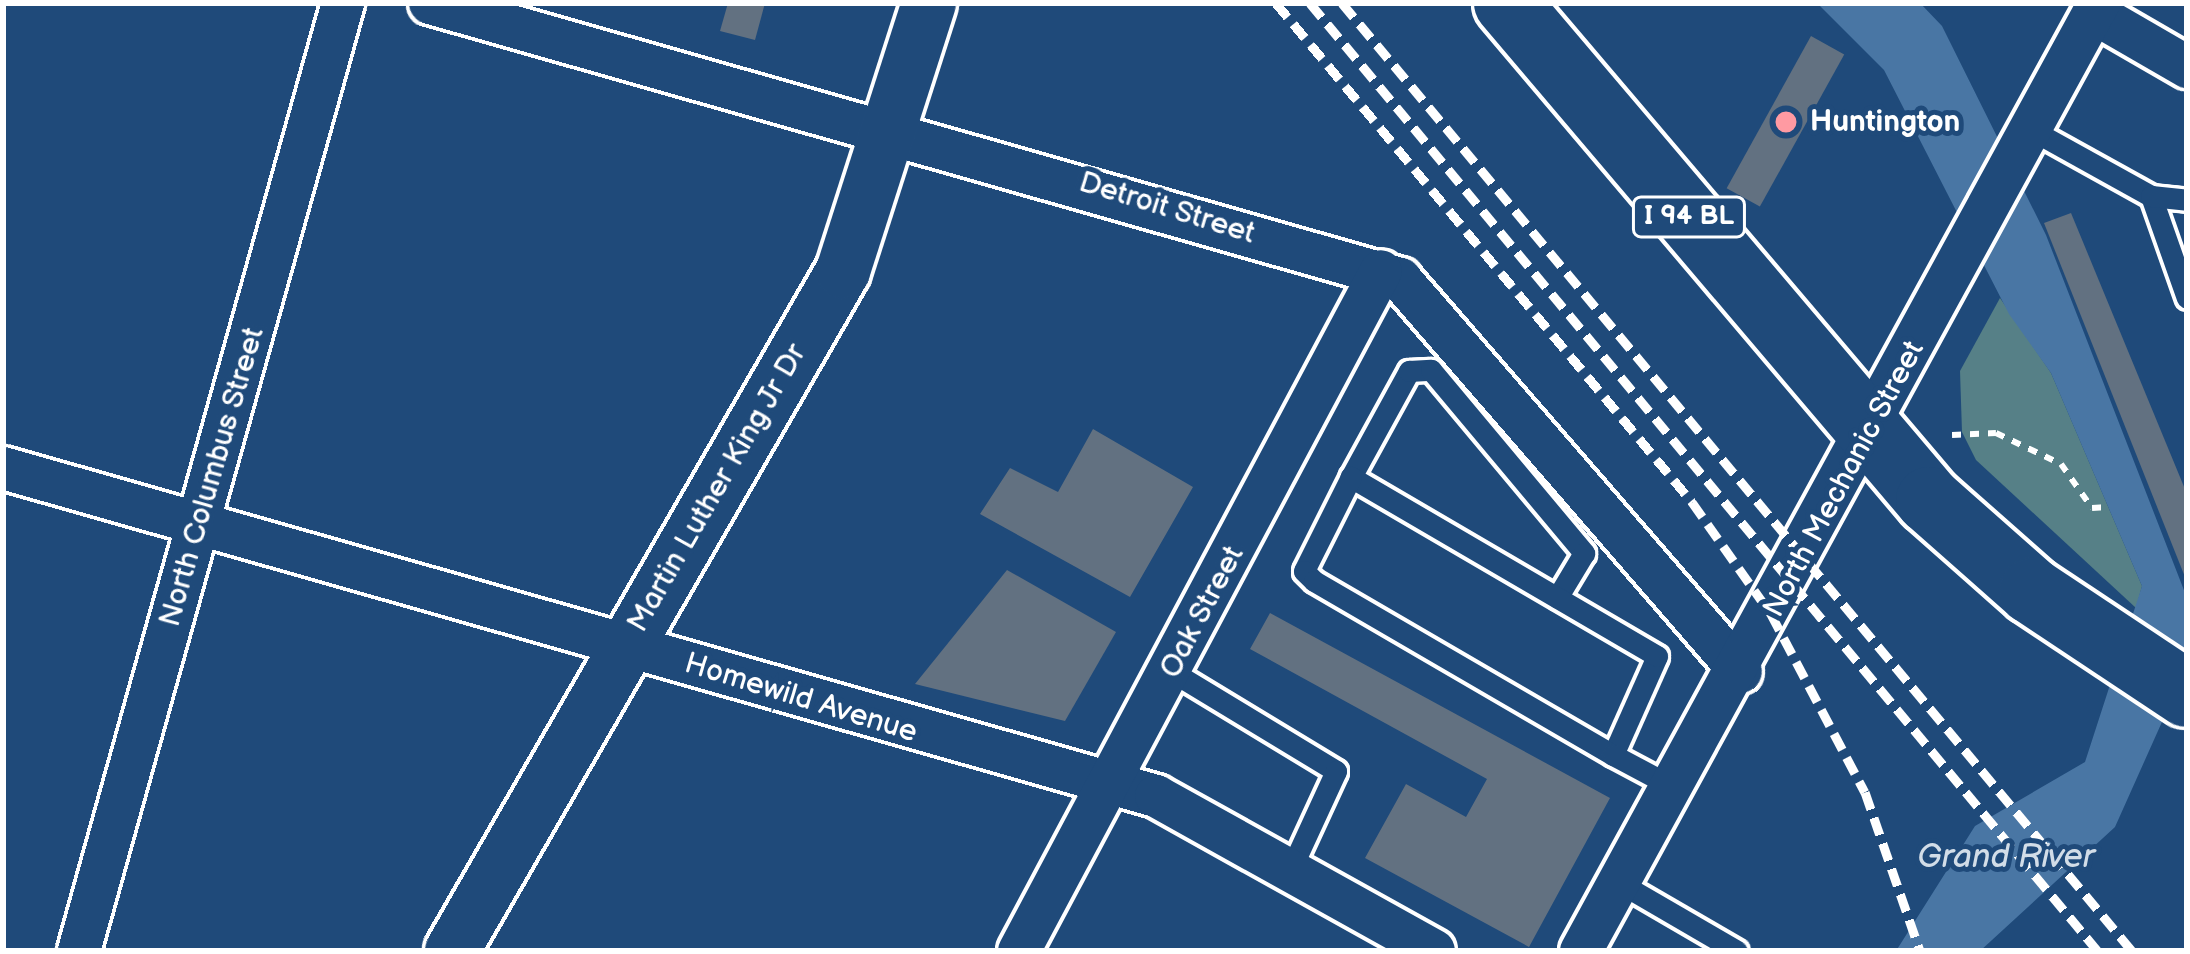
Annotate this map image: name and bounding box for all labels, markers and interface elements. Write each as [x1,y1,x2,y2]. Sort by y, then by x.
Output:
place label: Huntington [1810,104,1960,140]
marker: Huntington [1773,109,1799,135]
street label: Detroit Street [1075,164,1259,252]
road number: I 94 BL [1629,196,1749,238]
street label: North Columbus Street [152,323,272,631]
street label: North Mechanic Street [1756,334,1932,624]
street label: Martin Luther King Jr Dr [619,337,815,639]
street label: Oak Street [1152,540,1252,684]
street label: Homewild Avenue [680,646,922,750]
water label: Grand River [1917,838,2095,878]

